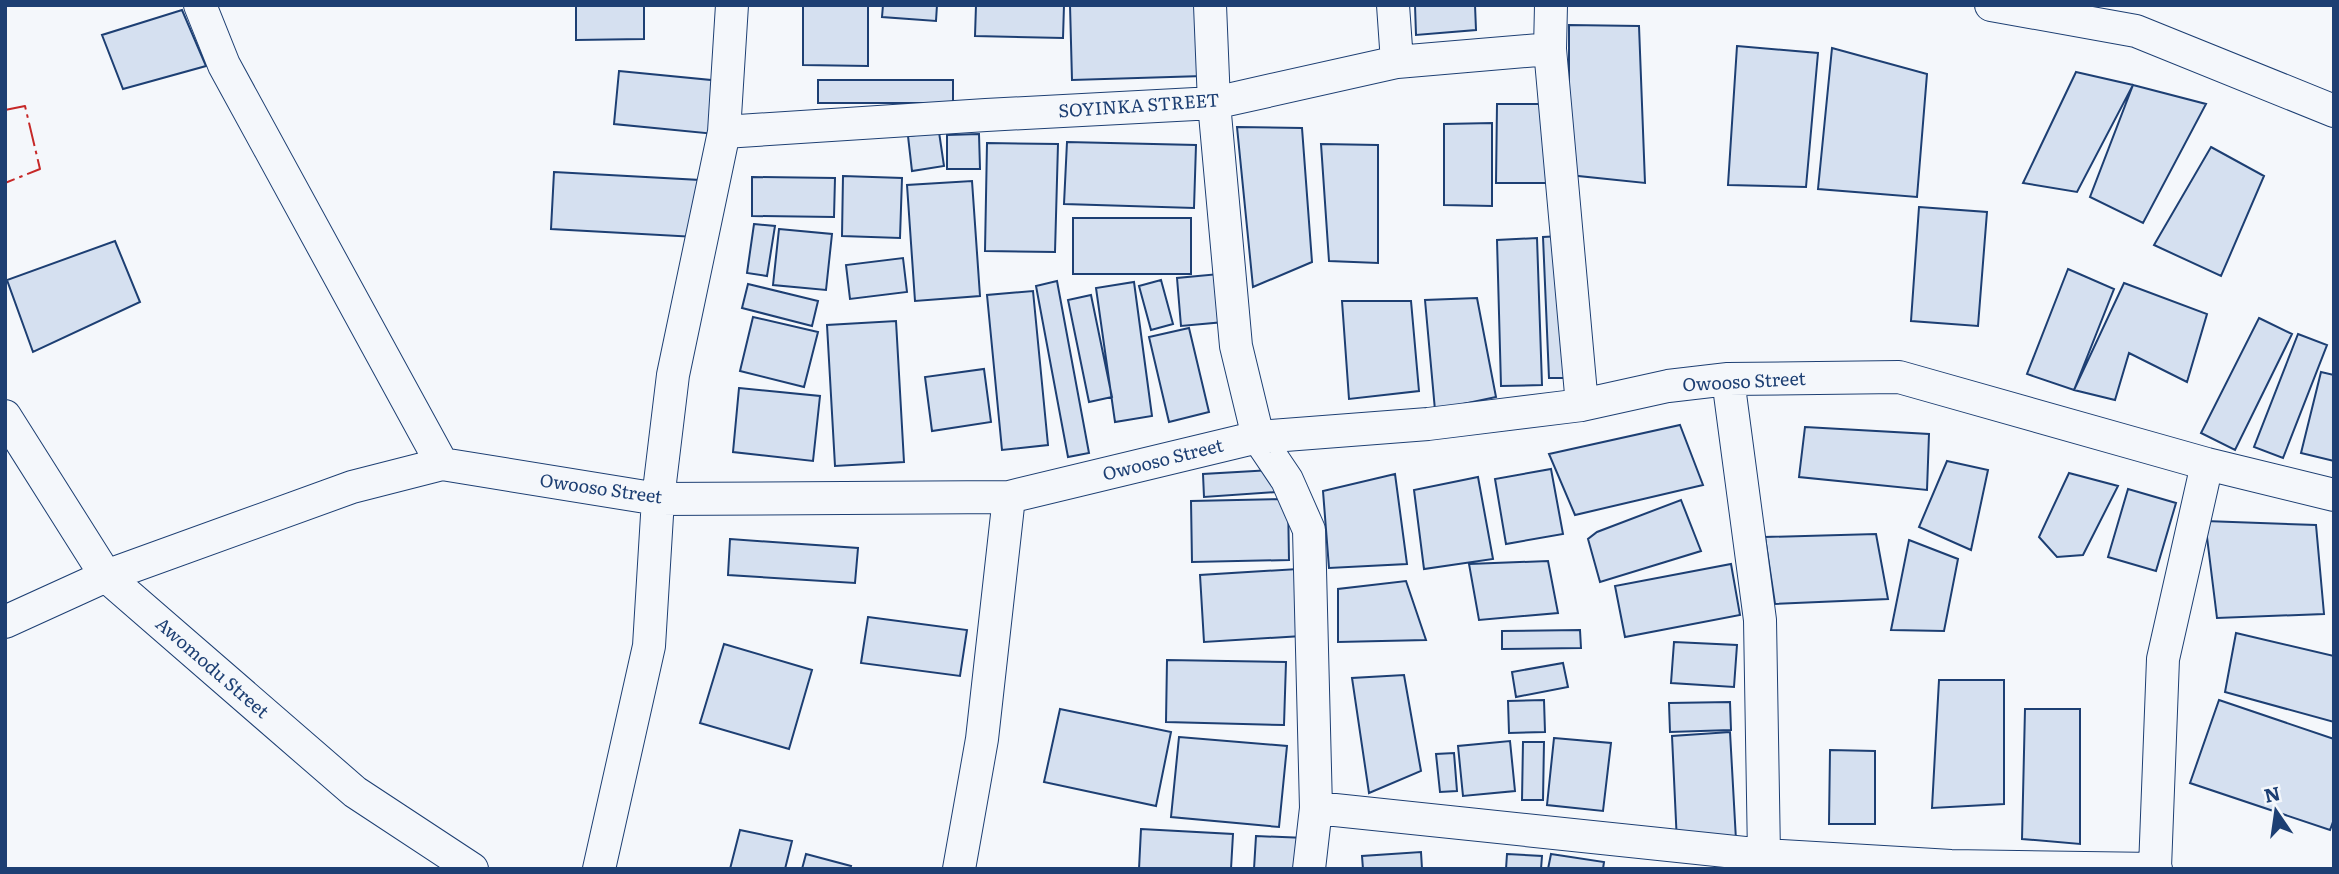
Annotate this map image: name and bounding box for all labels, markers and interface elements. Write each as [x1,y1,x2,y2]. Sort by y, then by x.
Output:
street label: SOYINKA STREET [1057,85,1220,124]
street label: Owooso Street [1682,364,1807,397]
street label: Owooso Street [1099,430,1227,487]
street label: Owooso Street [538,466,665,510]
street label: Awomodu Street [150,610,276,724]
north arrow [2241,776,2311,846]
text: N [2261,778,2283,809]

